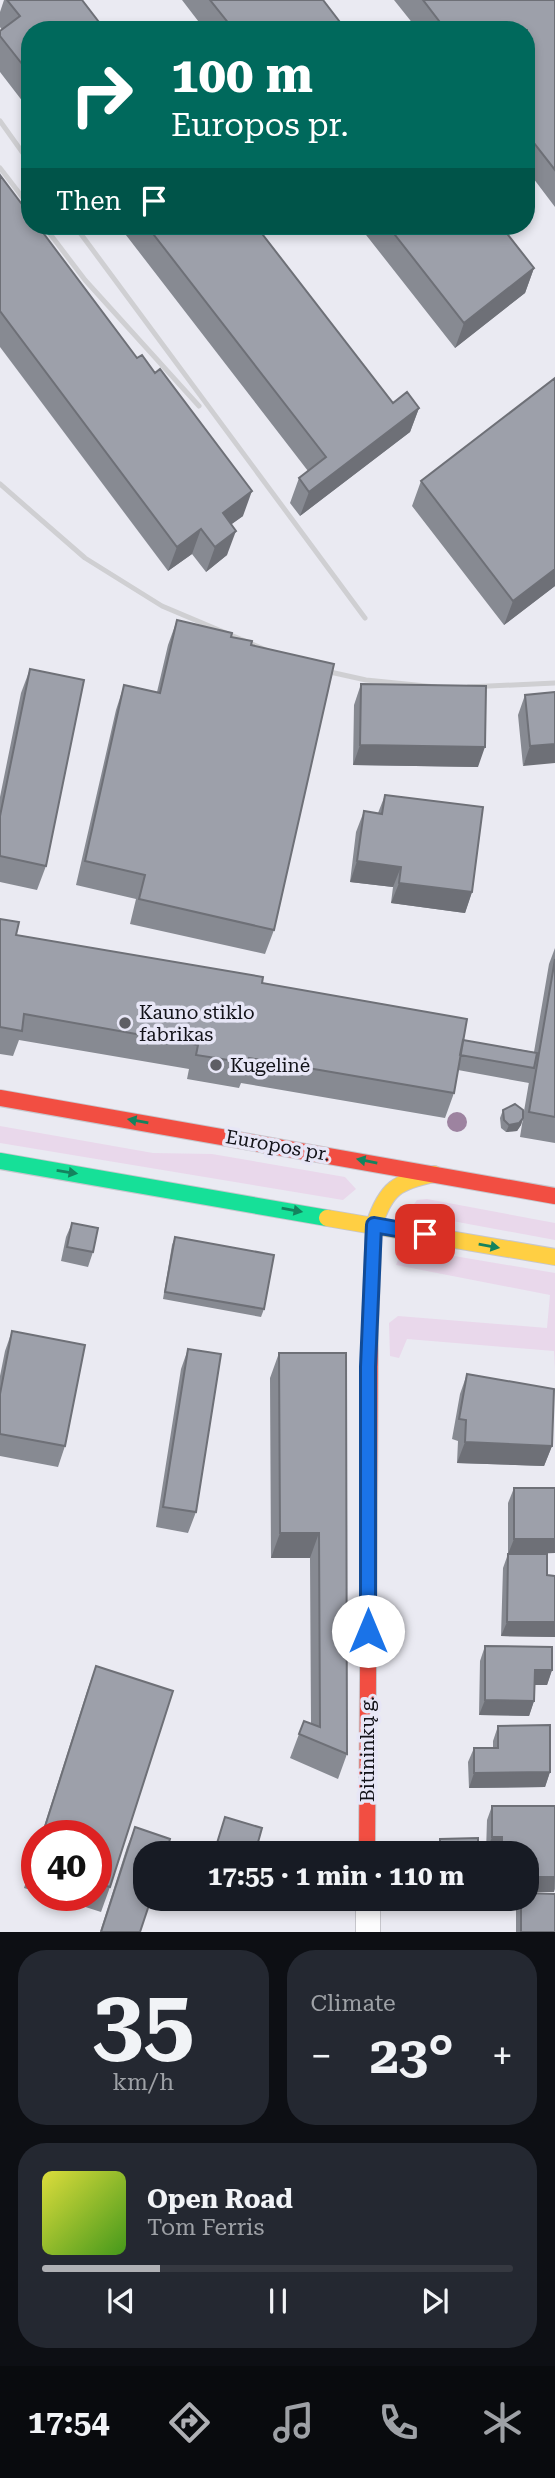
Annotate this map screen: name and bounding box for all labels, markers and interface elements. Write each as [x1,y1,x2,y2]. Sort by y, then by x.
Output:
text: 100 m [171,47,313,104]
icon: right [56,49,147,140]
text: Europos pr. [171,106,349,144]
icon: arrive [135,182,173,220]
text: Then [56,186,121,216]
place label: Kauno stiklo fabrikas [139,1001,255,1046]
marker: Kauno stiklo fabrikas [117,1015,133,1031]
place label: Kugelinė [230,1054,310,1077]
marker: Kugelinė [208,1057,224,1073]
one-way arrow [127,1115,149,1126]
street label: Europos pr. [224,1125,332,1166]
one-way arrow [355,1155,377,1166]
one-way arrow [56,1167,78,1178]
pin [395,1204,455,1264]
one-way arrow [281,1205,303,1216]
icon: arrive [406,1215,444,1253]
one-way arrow [478,1241,500,1252]
position arrow [331,1594,405,1668]
street label: Bitininkų g. [356,1696,379,1802]
speed limit sign: 40 [21,1820,112,1911]
text: 17:55 · 1 min · 110 m [208,1861,464,1891]
text: 35 [92,1970,194,2076]
text: Climate [311,1990,396,2017]
text: 23° [370,2025,454,2086]
text: − [311,2034,332,2078]
text: + [492,2034,513,2078]
text: km/h [112,2069,174,2096]
text: Open Road [147,2184,293,2214]
text: Tom Ferris [147,2214,264,2241]
icon: previous [102,2282,140,2320]
icon: pause [259,2282,297,2320]
icon: next [416,2282,454,2320]
icon: directions [165,2398,214,2447]
icon: music [269,2398,318,2447]
icon: phone [374,2398,423,2447]
icon: climate [478,2398,527,2447]
text: 17:54 [28,2403,109,2441]

